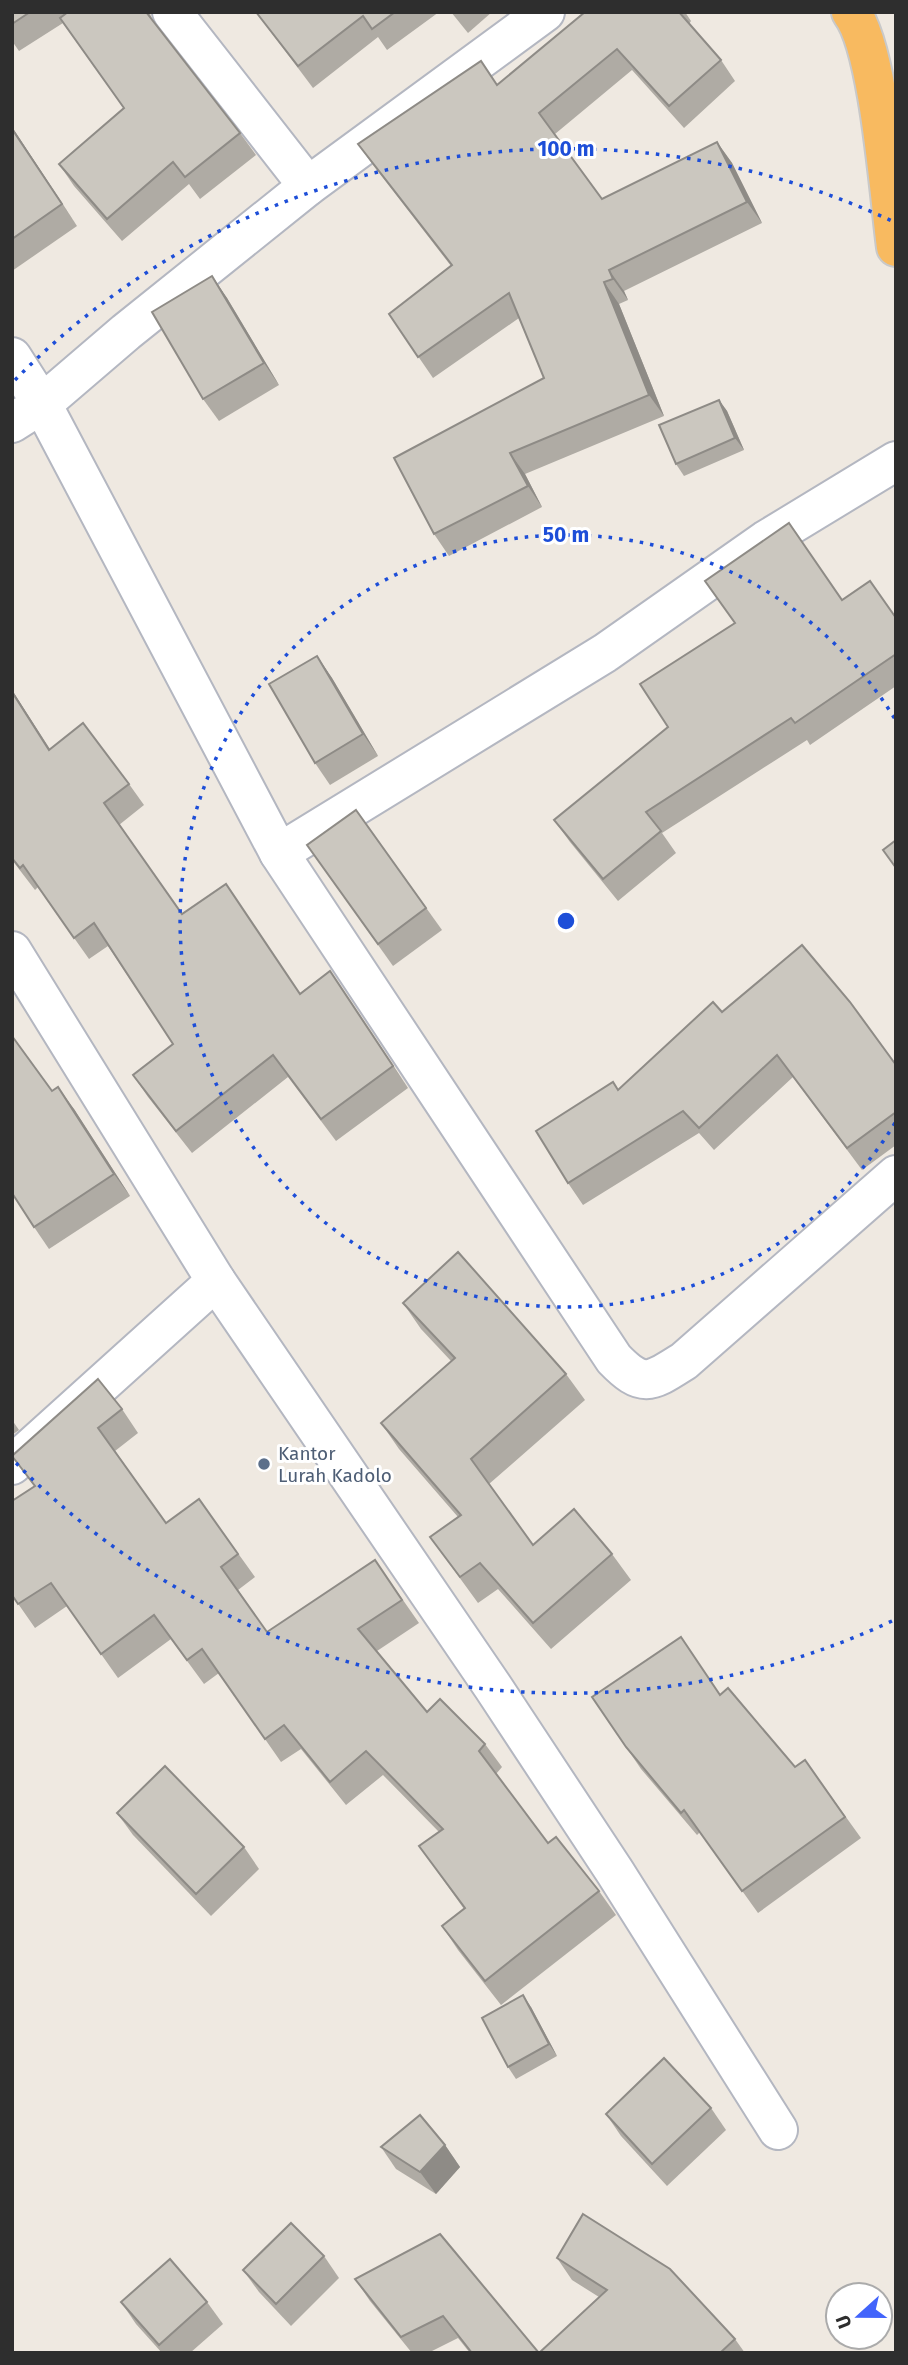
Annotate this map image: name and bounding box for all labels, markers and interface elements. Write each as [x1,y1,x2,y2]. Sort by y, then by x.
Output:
text: 100 m [537,136,595,162]
text: 50 m [543,522,589,548]
centre of rings [554,909,578,933]
place label: Kantor Lurah Kadolo [278,1442,392,1487]
marker: Kantor Lurah Kadolo [256,1456,272,1472]
north arrow [824,2281,894,2351]
text: U [831,2312,857,2332]

